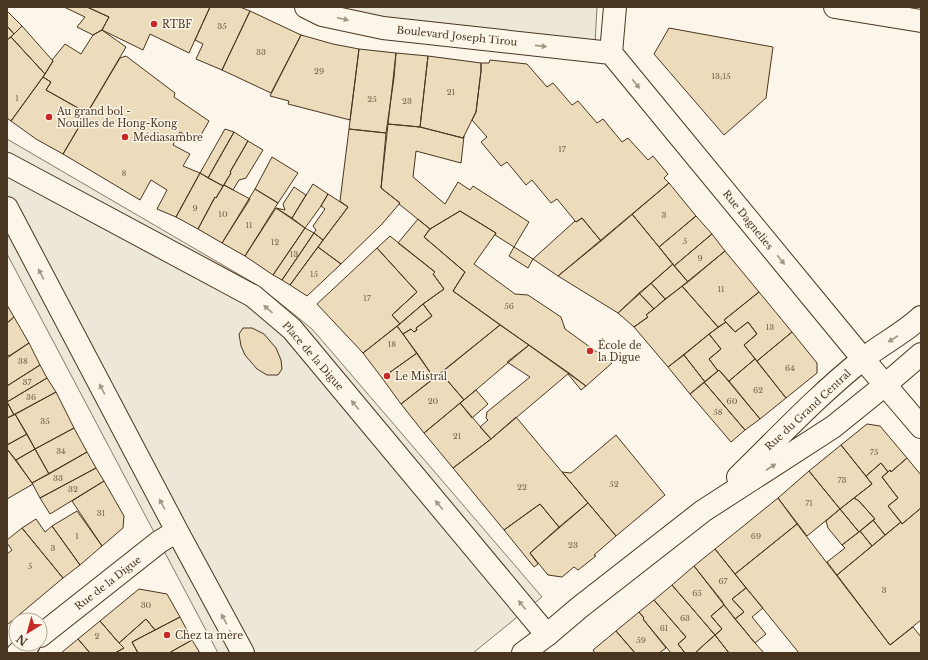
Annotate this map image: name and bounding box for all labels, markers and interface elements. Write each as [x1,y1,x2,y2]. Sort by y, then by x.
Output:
one-way arrow [337,17,349,23]
place label: RTBF [162,18,192,31]
marker: RTBF [149,19,159,29]
house number: 35 [217,21,227,31]
street label: Boulevard Joseph Tirou [396,23,518,49]
one-way arrow [535,42,547,49]
house number: 33 [256,47,266,57]
house number: 29 [314,66,324,76]
house number: 13;15 [711,71,731,81]
one-way arrow [632,78,641,89]
house number: 21 [447,87,456,97]
house number: 1 [15,93,19,103]
house number: 25 [367,94,377,104]
house number: 23 [402,96,412,106]
place label: Au grand bol - Nouilles de Hong-Kong [56,105,178,130]
marker: Au grand bol - Nouilles de Hong-Kong [44,112,54,122]
place label: Médiasambre [133,131,203,144]
marker: Médiasambre [120,132,130,142]
house number: 17 [558,144,567,154]
house number: 8 [122,168,127,178]
street label: Rue Dagnelies [720,188,776,253]
house number: 9 [192,203,198,213]
house number: 10 [218,209,228,219]
house number: 3 [662,210,667,220]
house number: 11 [245,220,253,230]
house number: 5 [683,236,688,246]
house number: 12 [271,237,279,247]
house number: 13 [290,249,298,259]
house number: 9 [697,253,703,263]
one-way arrow [776,254,785,265]
one-way arrow [38,268,45,280]
house number: 15 [310,269,319,279]
house number: 11 [717,284,725,294]
house number: 17 [363,293,372,303]
house number: 56 [504,301,514,311]
one-way arrow [263,305,274,314]
street label: Place de la Digue [279,319,347,393]
house number: 13 [766,322,774,332]
one-way arrow [888,335,898,343]
place label: École de la Digue [598,338,642,364]
house number: 18 [388,339,396,349]
marker: École de la Digue [585,346,595,356]
house number: 38 [18,356,28,366]
house number: 64 [785,363,795,373]
street label: Rue du Grand Central [762,367,854,453]
place label: Le Mistral [395,370,447,383]
marker: Le Mistral [382,371,392,381]
house number: 37 [23,377,32,387]
one-way arrow [99,383,105,395]
house number: 62 [753,385,763,395]
house number: 36 [26,392,36,402]
house number: 20 [428,396,439,406]
house number: 60 [727,396,738,406]
one-way arrow [351,400,360,411]
house number: 58 [713,407,723,417]
house number: 35 [40,416,50,426]
house number: 21 [453,431,462,441]
house number: 34 [56,446,66,456]
house number: 75 [870,447,879,457]
one-way arrow [766,463,776,471]
house number: 33 [53,473,63,483]
house number: 73 [838,475,847,485]
house number: 52 [609,479,619,489]
house number: 22 [517,482,527,492]
house number: 32 [68,484,78,494]
one-way arrow [159,498,166,510]
house number: 71 [805,498,813,508]
one-way arrow [434,500,443,511]
house number: 31 [97,508,106,518]
house number: 1 [75,531,79,541]
house number: 69 [751,531,761,541]
house number: 23 [568,540,578,550]
house number: 3 [51,543,56,553]
street label: Rue de la Digue [72,553,144,613]
house number: 5 [28,561,33,571]
house number: 67 [718,576,729,586]
house number: 3 [882,585,887,595]
house number: 65 [692,588,702,598]
house number: 30 [141,600,152,610]
one-way arrow [517,600,526,611]
north arrow [8,612,48,652]
one-way arrow [221,613,227,624]
house number: 63 [680,613,690,623]
house number: 61 [660,623,669,633]
place label: Chez ta mère [175,629,243,642]
marker: Chez ta mère [162,630,172,640]
text: N [13,631,30,649]
house number: 2 [95,631,100,641]
house number: 59 [636,635,646,645]

